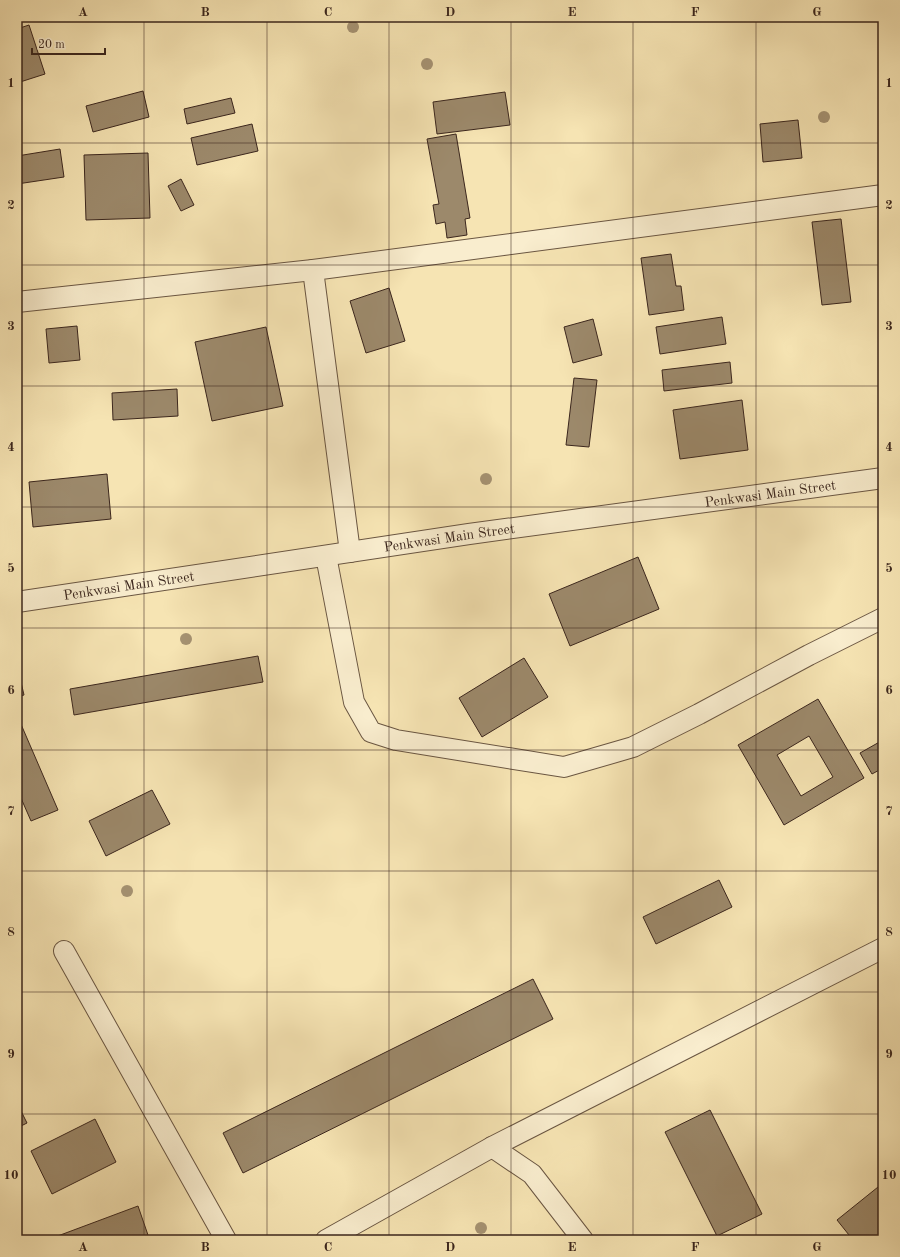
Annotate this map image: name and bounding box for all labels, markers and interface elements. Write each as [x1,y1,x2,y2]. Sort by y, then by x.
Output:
text: A [78,6,88,19]
text: B [200,6,210,19]
text: C [324,6,332,19]
text: D [445,6,455,19]
text: E [568,6,577,19]
text: F [691,6,700,19]
text: G [812,6,822,19]
scale bar [32,30,105,56]
text: 20 m [38,39,65,51]
text: 1 [7,77,15,90]
text: 1 [885,77,893,90]
text: 2 [7,199,15,212]
text: 2 [885,199,893,212]
text: 3 [7,320,15,333]
text: 3 [885,320,893,333]
text: 4 [7,441,15,454]
text: 4 [885,441,893,454]
street label: Penkwasi Main Street [704,478,837,510]
street label: Penkwasi Main Street [383,522,516,555]
text: 5 [7,562,15,575]
text: 5 [885,562,893,575]
street label: Penkwasi Main Street [62,569,195,603]
text: 6 [7,684,15,697]
text: 6 [885,684,893,697]
text: 7 [7,805,15,818]
text: 7 [885,805,893,818]
text: 8 [7,926,15,939]
text: 8 [885,926,893,939]
text: 9 [7,1048,15,1061]
text: 9 [885,1048,893,1061]
text: 10 [3,1169,19,1182]
text: 10 [881,1169,897,1182]
text: A [78,1241,88,1254]
text: B [200,1241,210,1254]
text: C [324,1241,332,1254]
text: D [445,1241,455,1254]
text: E [568,1241,577,1254]
text: F [691,1241,700,1254]
text: G [812,1241,822,1254]

